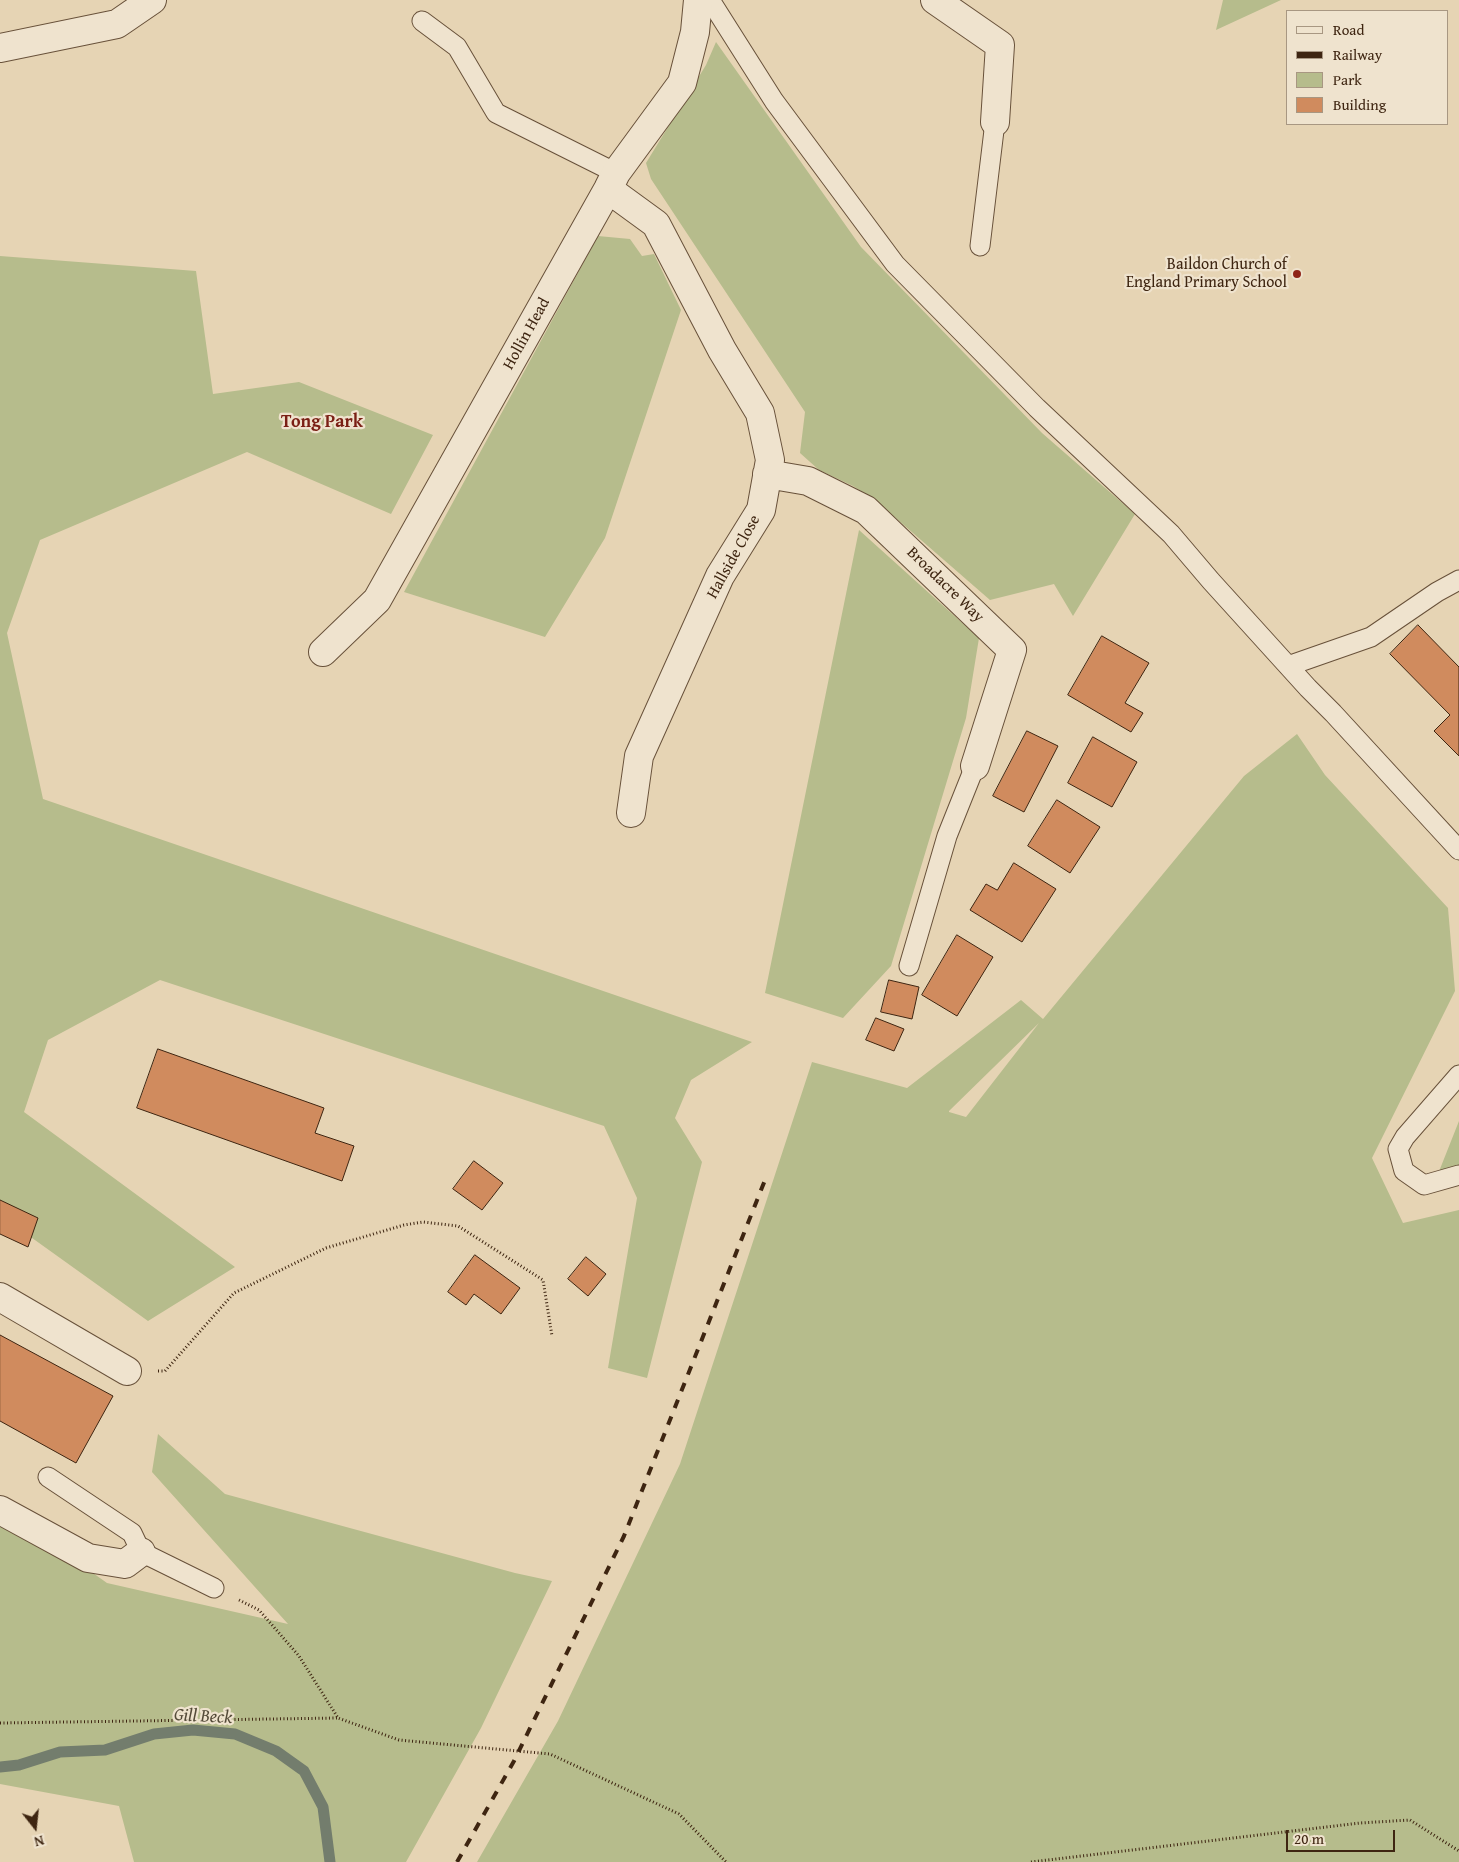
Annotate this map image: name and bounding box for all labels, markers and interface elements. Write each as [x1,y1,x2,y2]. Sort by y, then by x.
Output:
legend [1286,10,1449,125]
text: Road [1333,19,1364,40]
text: Railway [1333,44,1382,65]
text: Park [1333,69,1362,90]
text: Building [1333,94,1386,115]
place label: Baildon Church of England Primary School [1126,255,1287,293]
marker: Baildon Church of England Primary School [1291,268,1303,280]
street label: Hollin Head [499,295,555,373]
district label: Tong Park [281,411,363,433]
street label: Hallside Close [703,512,765,602]
street label: Broadacre Way [902,543,988,627]
water label: Gill Beck [173,1705,233,1729]
north arrow [10,1802,60,1852]
scale bar [1289,1820,1398,1852]
text: 20 m [1294,1828,1324,1849]
text: N [32,1831,46,1852]

